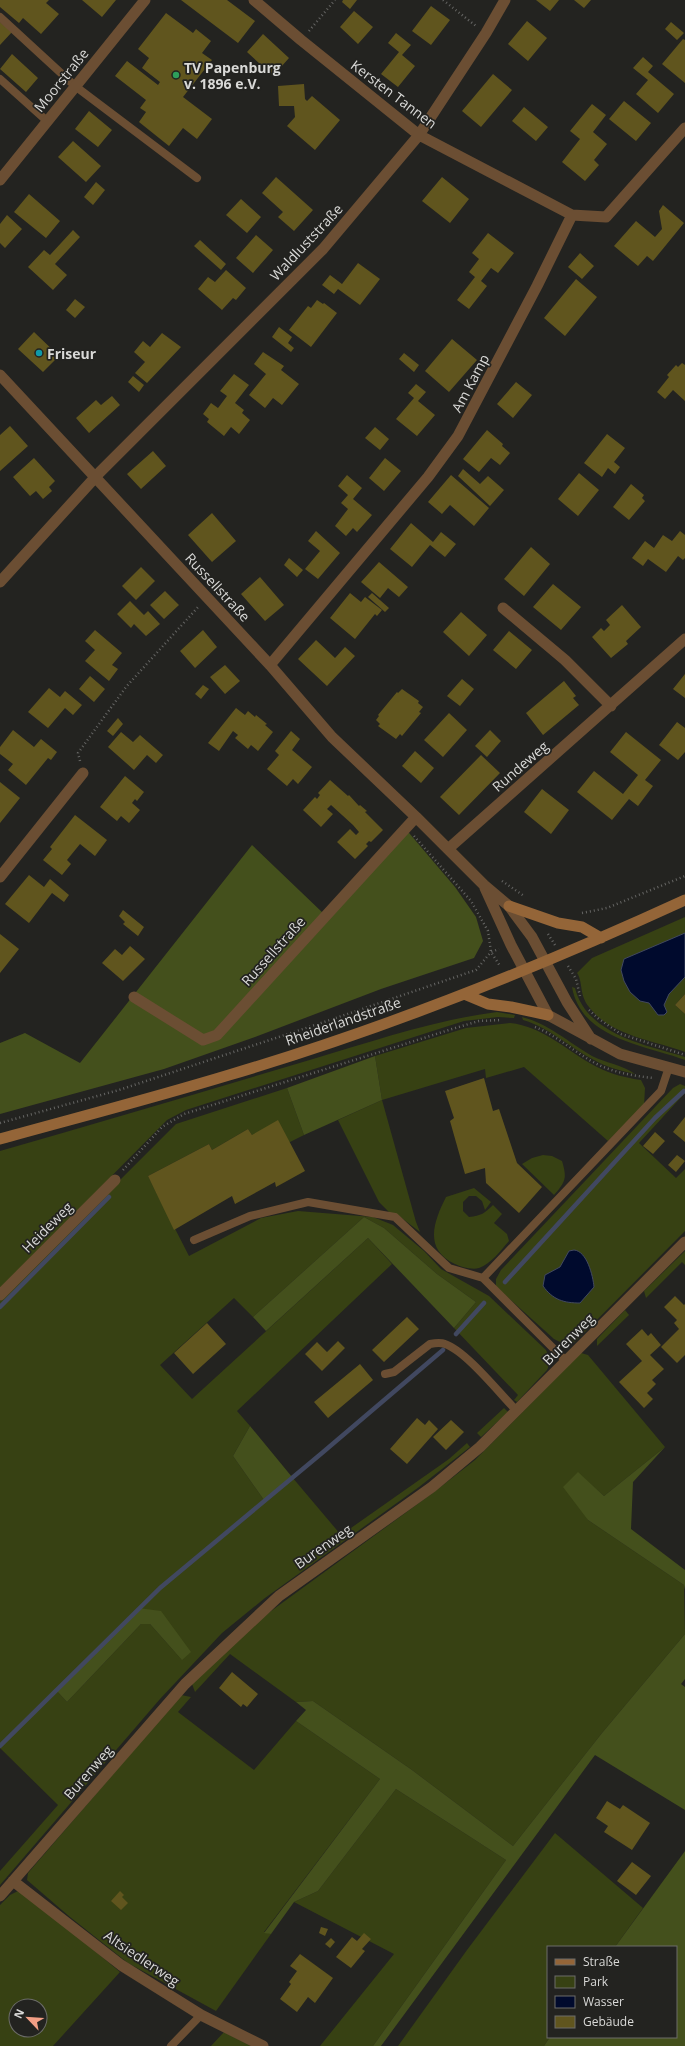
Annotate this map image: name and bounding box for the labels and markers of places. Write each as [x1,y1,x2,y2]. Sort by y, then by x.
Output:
place label: TV Papenburg v. 1896 e.V. [184,58,281,93]
marker: TV Papenburg v. 1896 e.V. [171,70,181,80]
place label: Friseur [47,344,97,363]
marker: Friseur [34,348,44,358]

